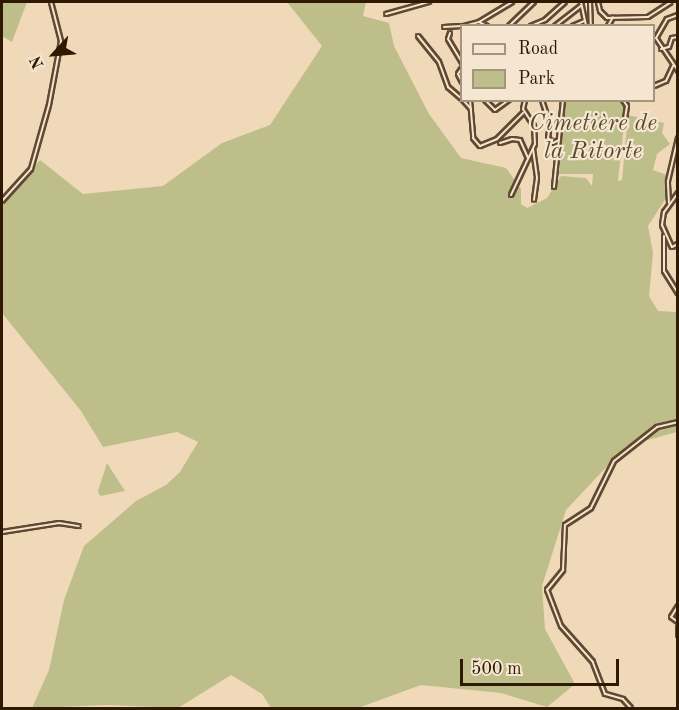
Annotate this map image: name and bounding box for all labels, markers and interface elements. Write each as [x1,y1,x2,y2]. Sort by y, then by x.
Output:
north arrow [24,24,84,84]
legend [460,24,655,102]
text: Road [518,40,558,58]
text: N [28,53,48,71]
text: Park [518,70,555,88]
park label: Cimetière de la Ritorte [529,111,657,167]
scale bar [463,647,622,685]
text: 500 m [471,660,522,678]

